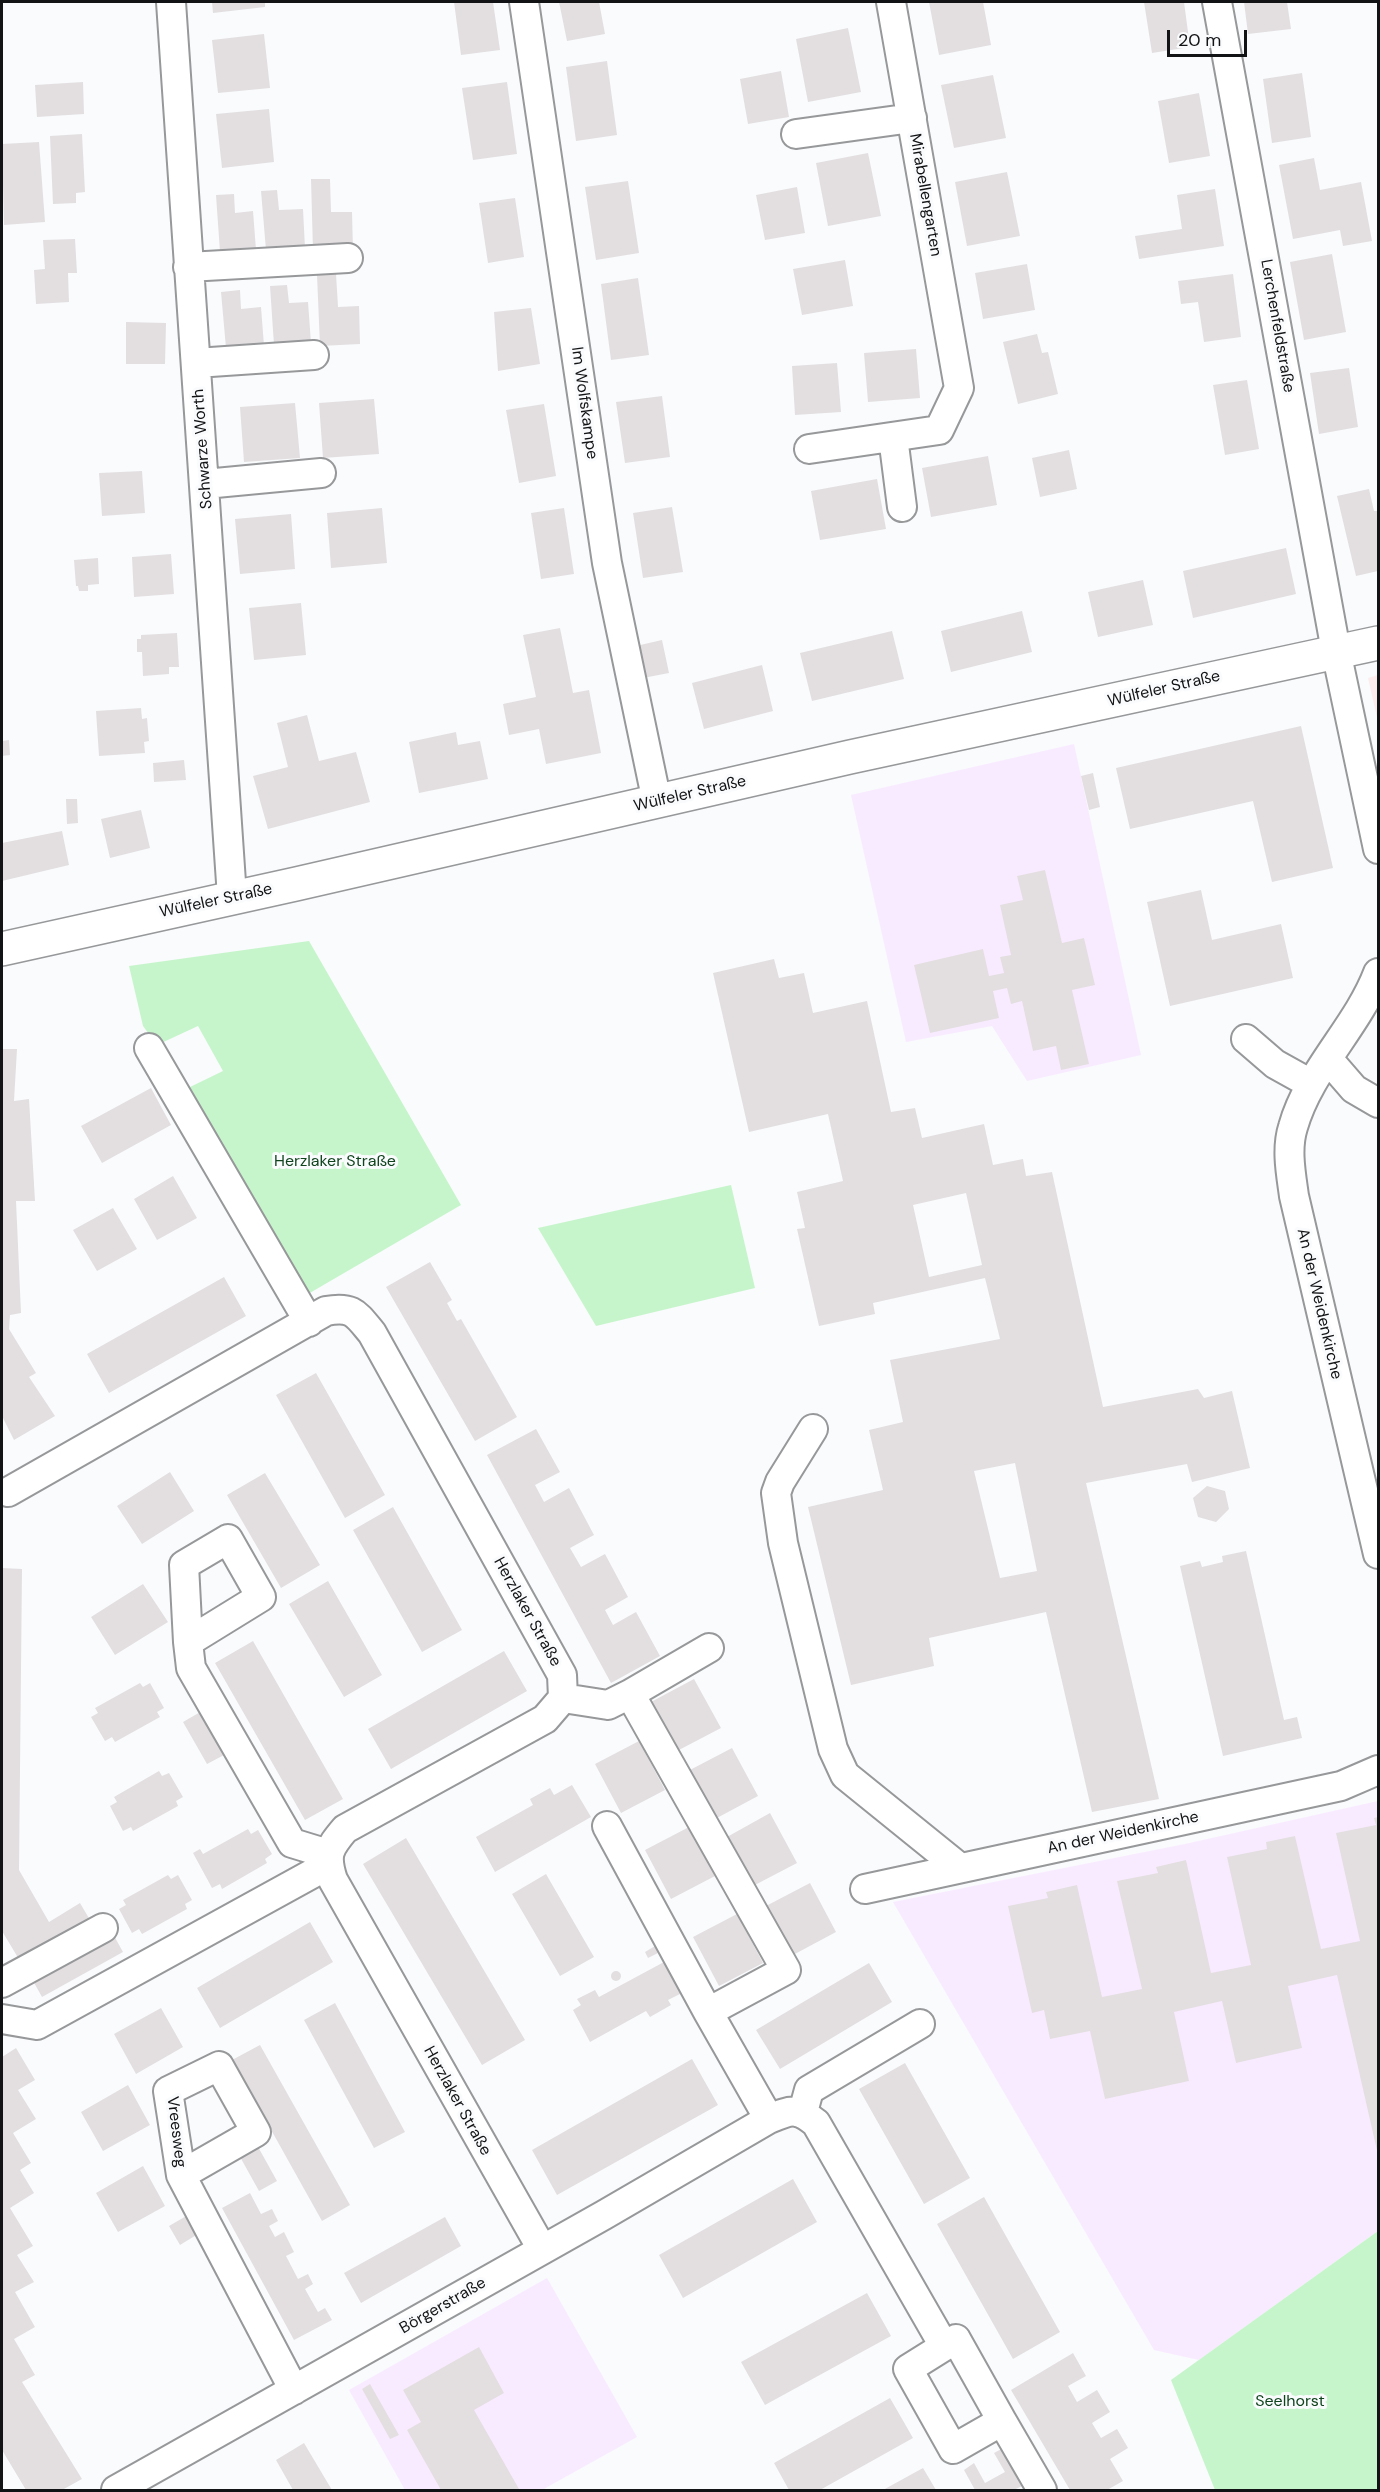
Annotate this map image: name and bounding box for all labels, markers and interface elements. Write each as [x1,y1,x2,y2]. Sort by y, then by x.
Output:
scale bar [1170,18,1250,56]
text: 20 m [1178,28,1221,52]
street label: Mirabellengarten [905,132,945,258]
street label: Lerchenfeldstraße [1256,258,1298,394]
street label: Im Wolfskampe [567,346,601,460]
street label: Schwarze Worth [189,388,217,510]
street label: Wülfeler Straße [1106,667,1222,711]
street label: Wülfeler Straße [632,772,748,816]
street label: Wülfeler Straße [158,880,274,922]
park label: Herzlaker Straße [274,1152,396,1172]
street label: An der Weidenkirche [1292,1227,1346,1381]
street label: Herzlaker Straße [489,1554,565,1670]
street label: An der Weidenkirche [1046,1808,1200,1858]
street label: Herzlaker Straße [419,2043,495,2159]
street label: Vreesweg [162,2095,190,2169]
street label: Börgerstraße [396,2274,490,2338]
park label: Seelhorst [1255,2392,1325,2412]

